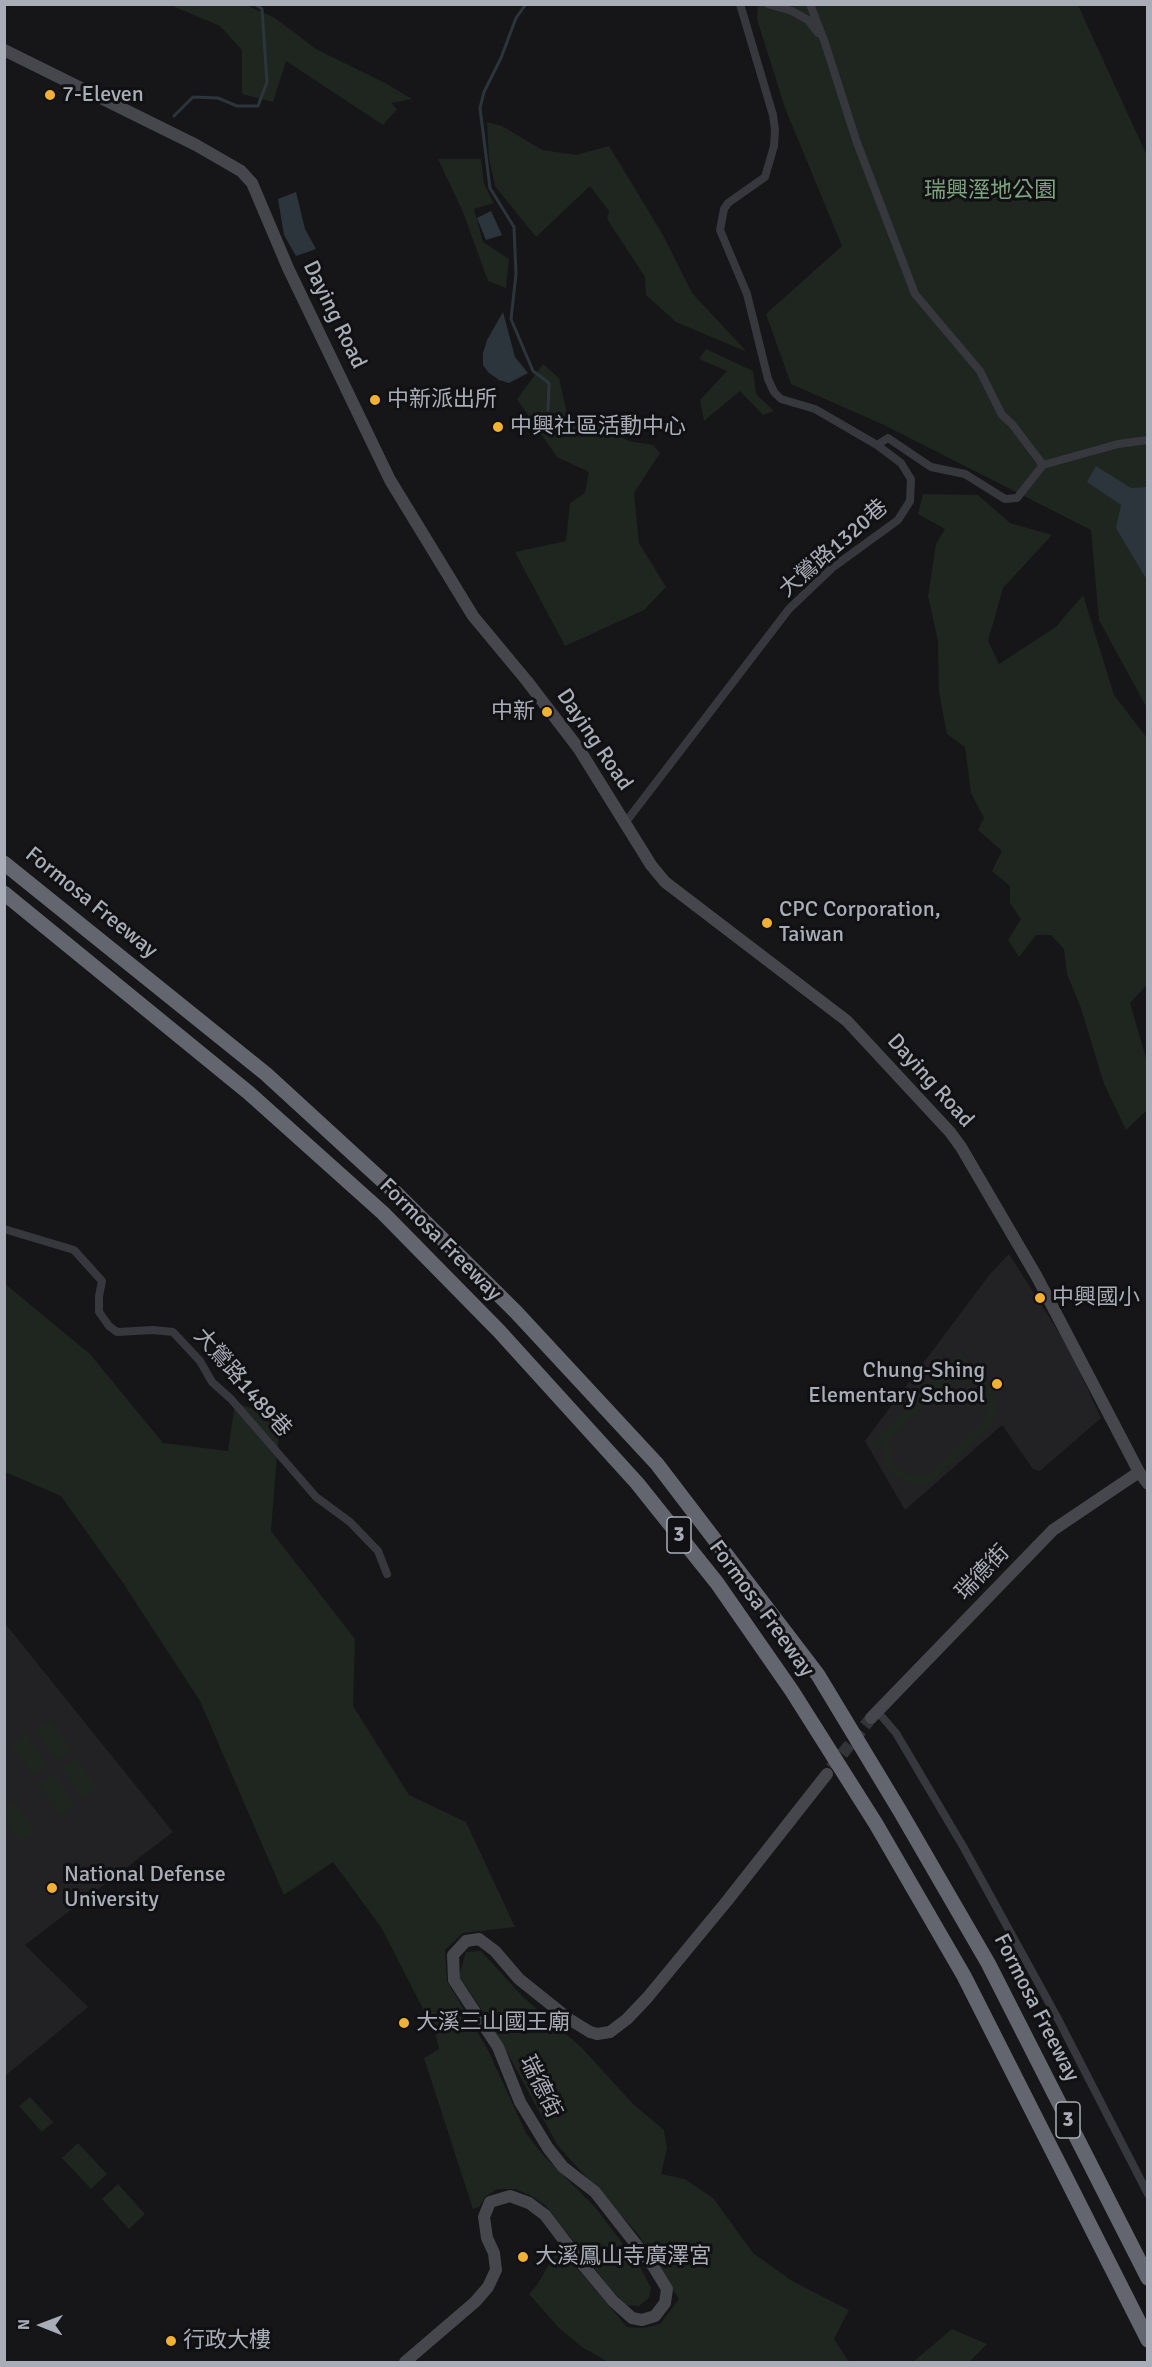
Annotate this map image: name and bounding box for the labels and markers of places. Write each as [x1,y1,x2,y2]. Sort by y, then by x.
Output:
place label: 7-Eleven [62,82,144,108]
marker: 7-Eleven [43,88,57,102]
place label: 中新派出所 [387,387,497,413]
marker: 中新派出所 [368,393,382,407]
place label: 中興社區活動中心 [510,414,686,440]
marker: 中興社區活動中心 [491,420,505,434]
place label: 中新 [491,699,535,725]
marker: 中新 [540,705,554,719]
place label: CPC Corporation, Taiwan [779,897,941,948]
marker: CPC Corporation, Taiwan [760,916,774,930]
place label: 中興國小 [1052,1285,1140,1311]
marker: 中興國小 [1033,1291,1047,1305]
place label: Chung-Shing Elementary School [808,1358,985,1410]
marker: Chung-Shing Elementary School [990,1377,1004,1391]
place label: National Defense University [64,1862,226,1914]
marker: National Defense University [45,1881,59,1895]
place label: 大溪三山國王廟 [416,2010,570,2036]
marker: 大溪三山國王廟 [397,2016,411,2030]
place label: 大溪鳳山寺廣澤宮 [535,2244,711,2270]
marker: 大溪鳳山寺廣澤宮 [516,2250,530,2264]
place label: 行政大樓 [183,2328,271,2354]
marker: 行政大樓 [164,2334,178,2348]

